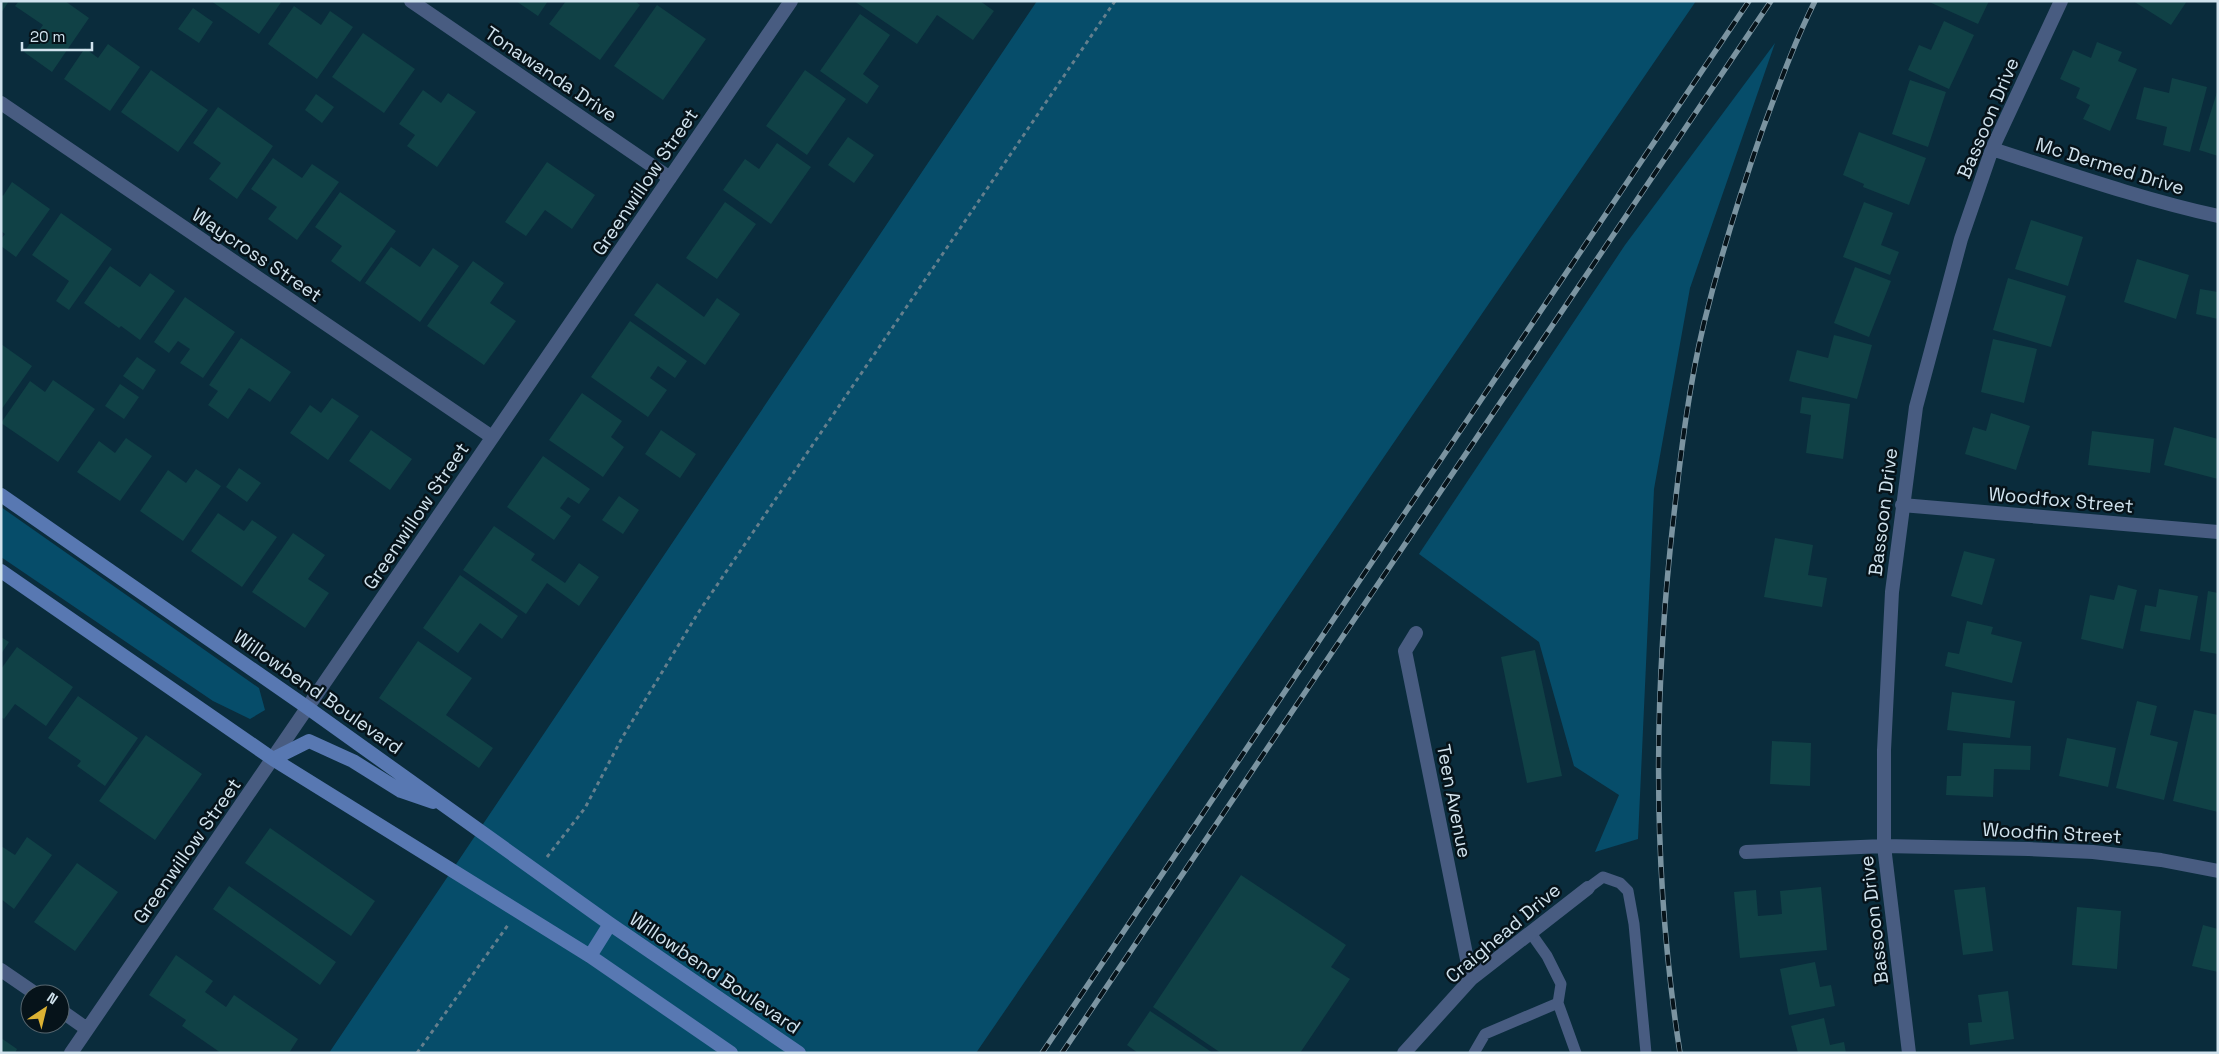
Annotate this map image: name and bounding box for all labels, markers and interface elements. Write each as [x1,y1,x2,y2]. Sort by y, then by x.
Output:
scale bar [22,20,92,52]
street label: Tonawanda Drive [480,20,622,128]
text: 20 m [30,27,65,46]
street label: Bassoon Drive [1951,54,2025,182]
street label: Greenwillow Street [586,104,704,260]
street label: Mc Dermed Drive [2033,132,2187,200]
street label: Waycross Street [187,202,327,308]
street label: Greenwillow Street [357,438,475,594]
street label: Bassoon Drive [1863,446,1903,578]
street label: Woodfox Street [1988,481,2134,519]
street label: Willowbend Boulevard [229,624,407,760]
street label: Teen Avenue [1431,742,1477,860]
street label: Greenwillow Street [127,773,247,929]
street label: Woodfin Street [1982,817,2122,849]
street label: Bassoon Drive [1854,854,1894,986]
street label: Craighead Drive [1440,877,1566,989]
street label: Willowbend Boulevard [625,906,805,1040]
north arrow [20,984,70,1034]
text: N [43,988,61,1008]

